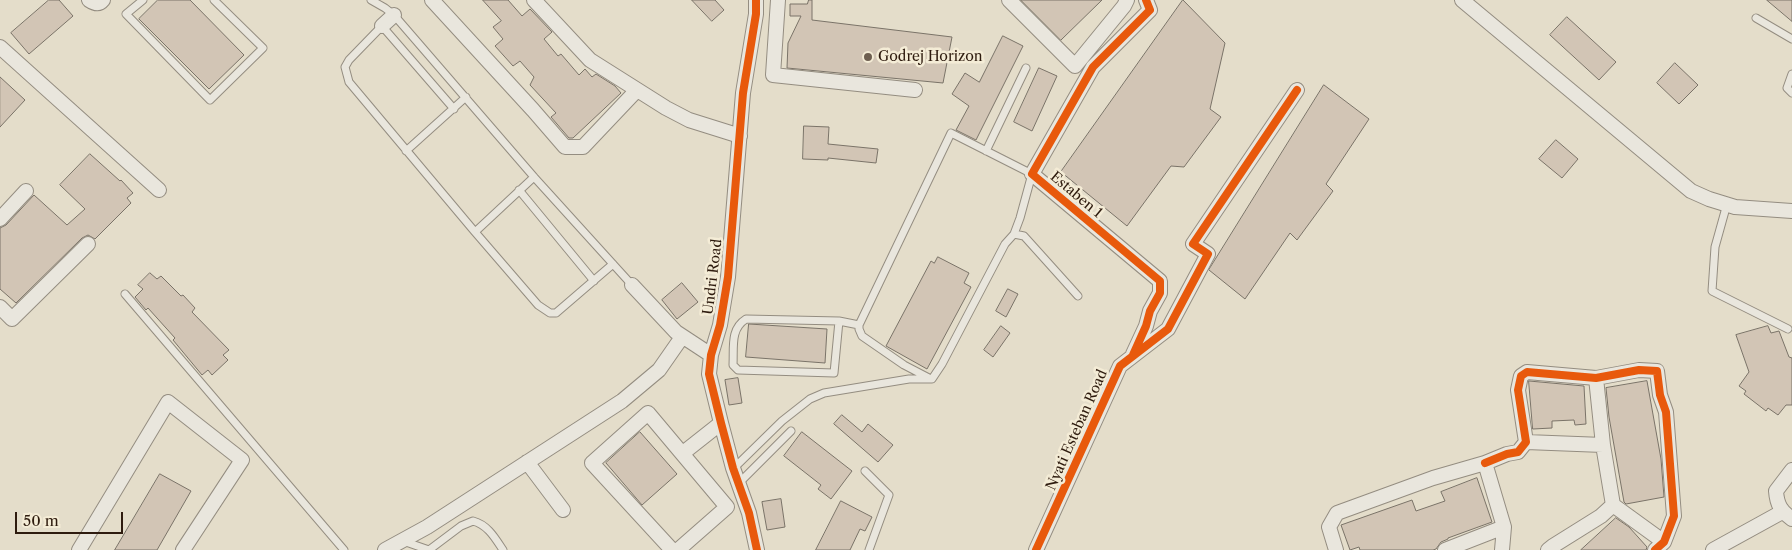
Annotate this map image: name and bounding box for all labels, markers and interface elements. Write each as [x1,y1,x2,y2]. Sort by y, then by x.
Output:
place label: Godrej Horizon [878,49,983,65]
marker: Godrej Horizon [862,51,874,63]
street label: Estaben 1 [1047,168,1105,222]
street label: Undri Road [700,238,726,316]
street label: Nyati Esteban Road [1043,367,1111,493]
scale bar [18,502,125,534]
text: 50 m [23,511,59,530]

